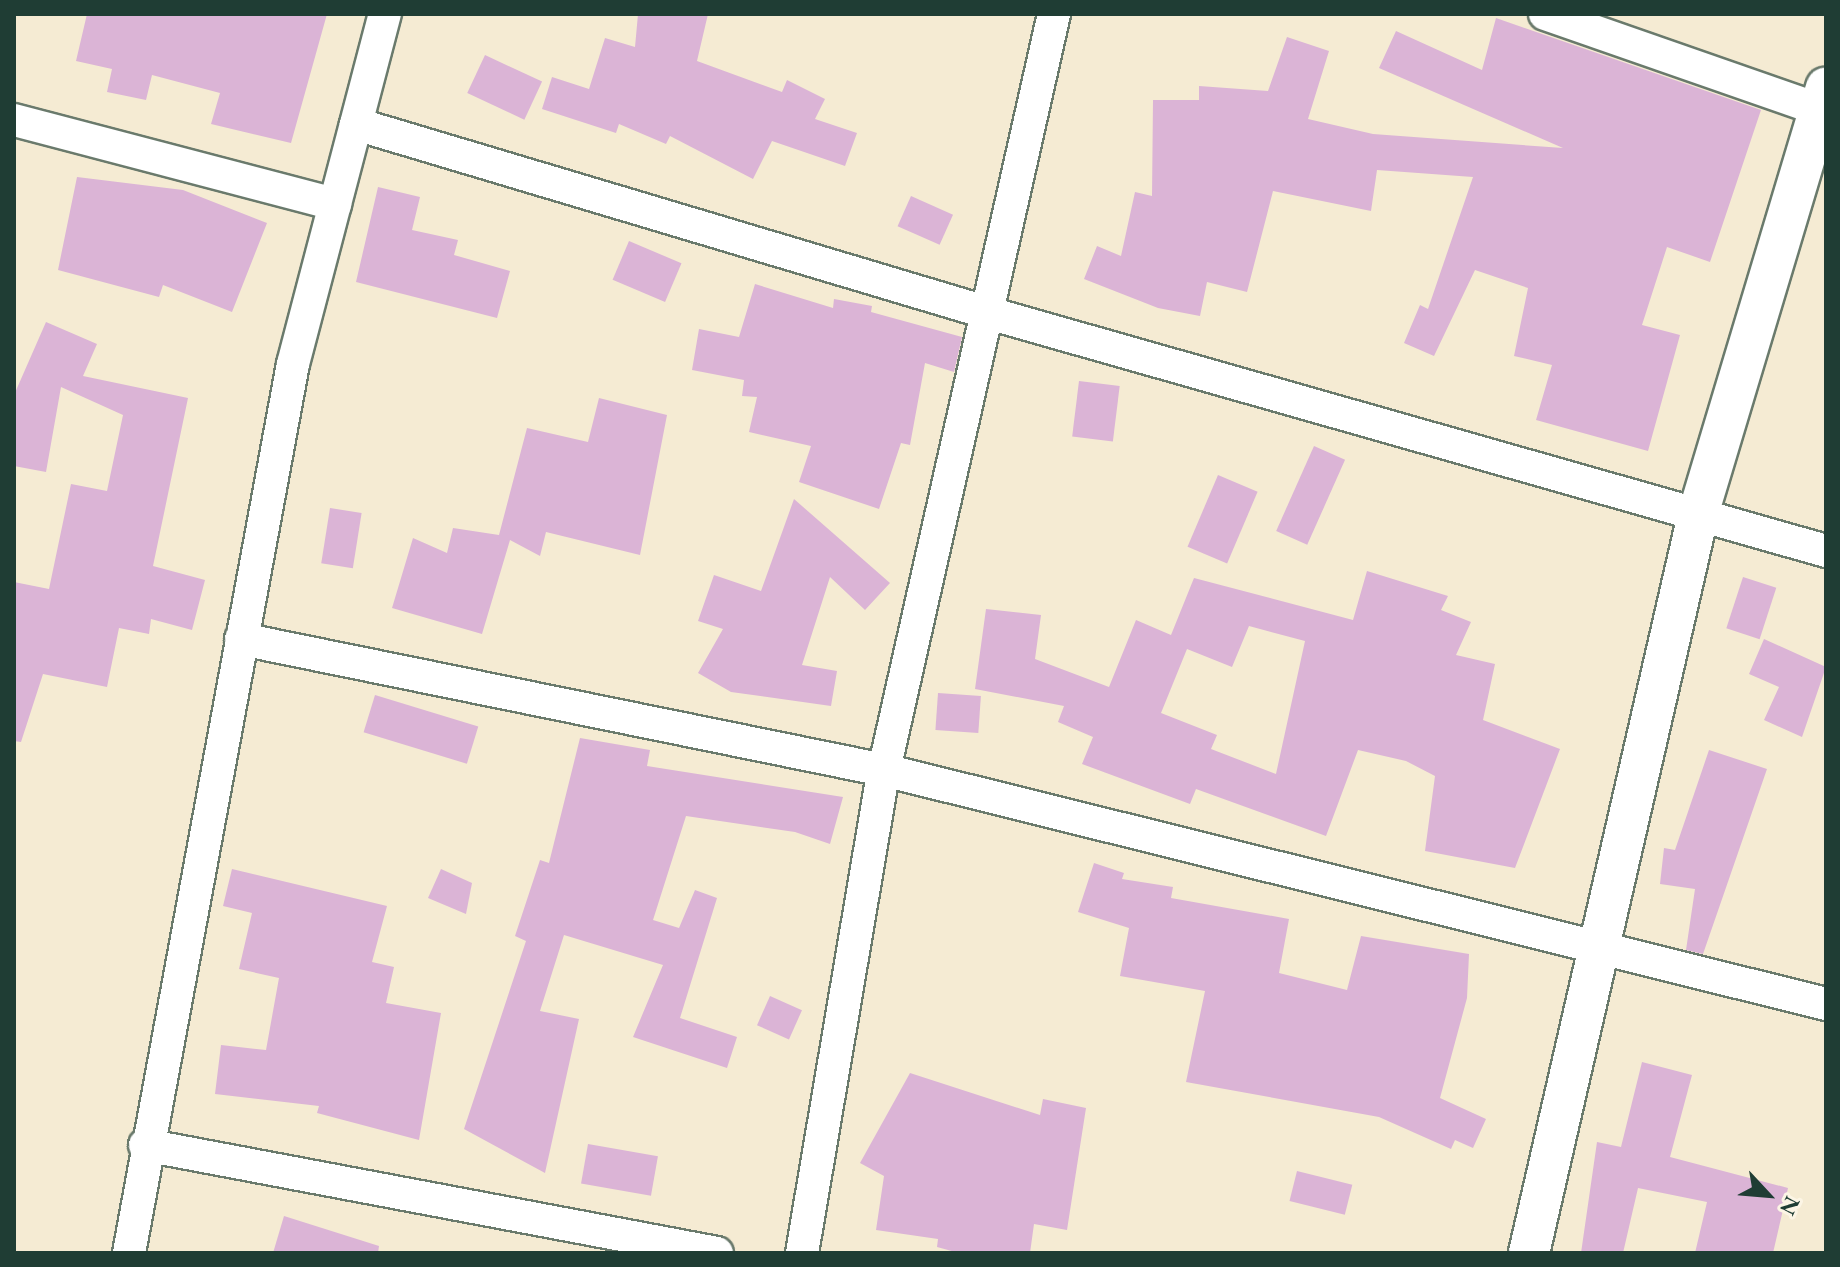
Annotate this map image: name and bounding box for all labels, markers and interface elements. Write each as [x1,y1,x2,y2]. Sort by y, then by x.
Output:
north arrow [1728,1155,1808,1235]
text: N [1773,1191,1807,1220]

